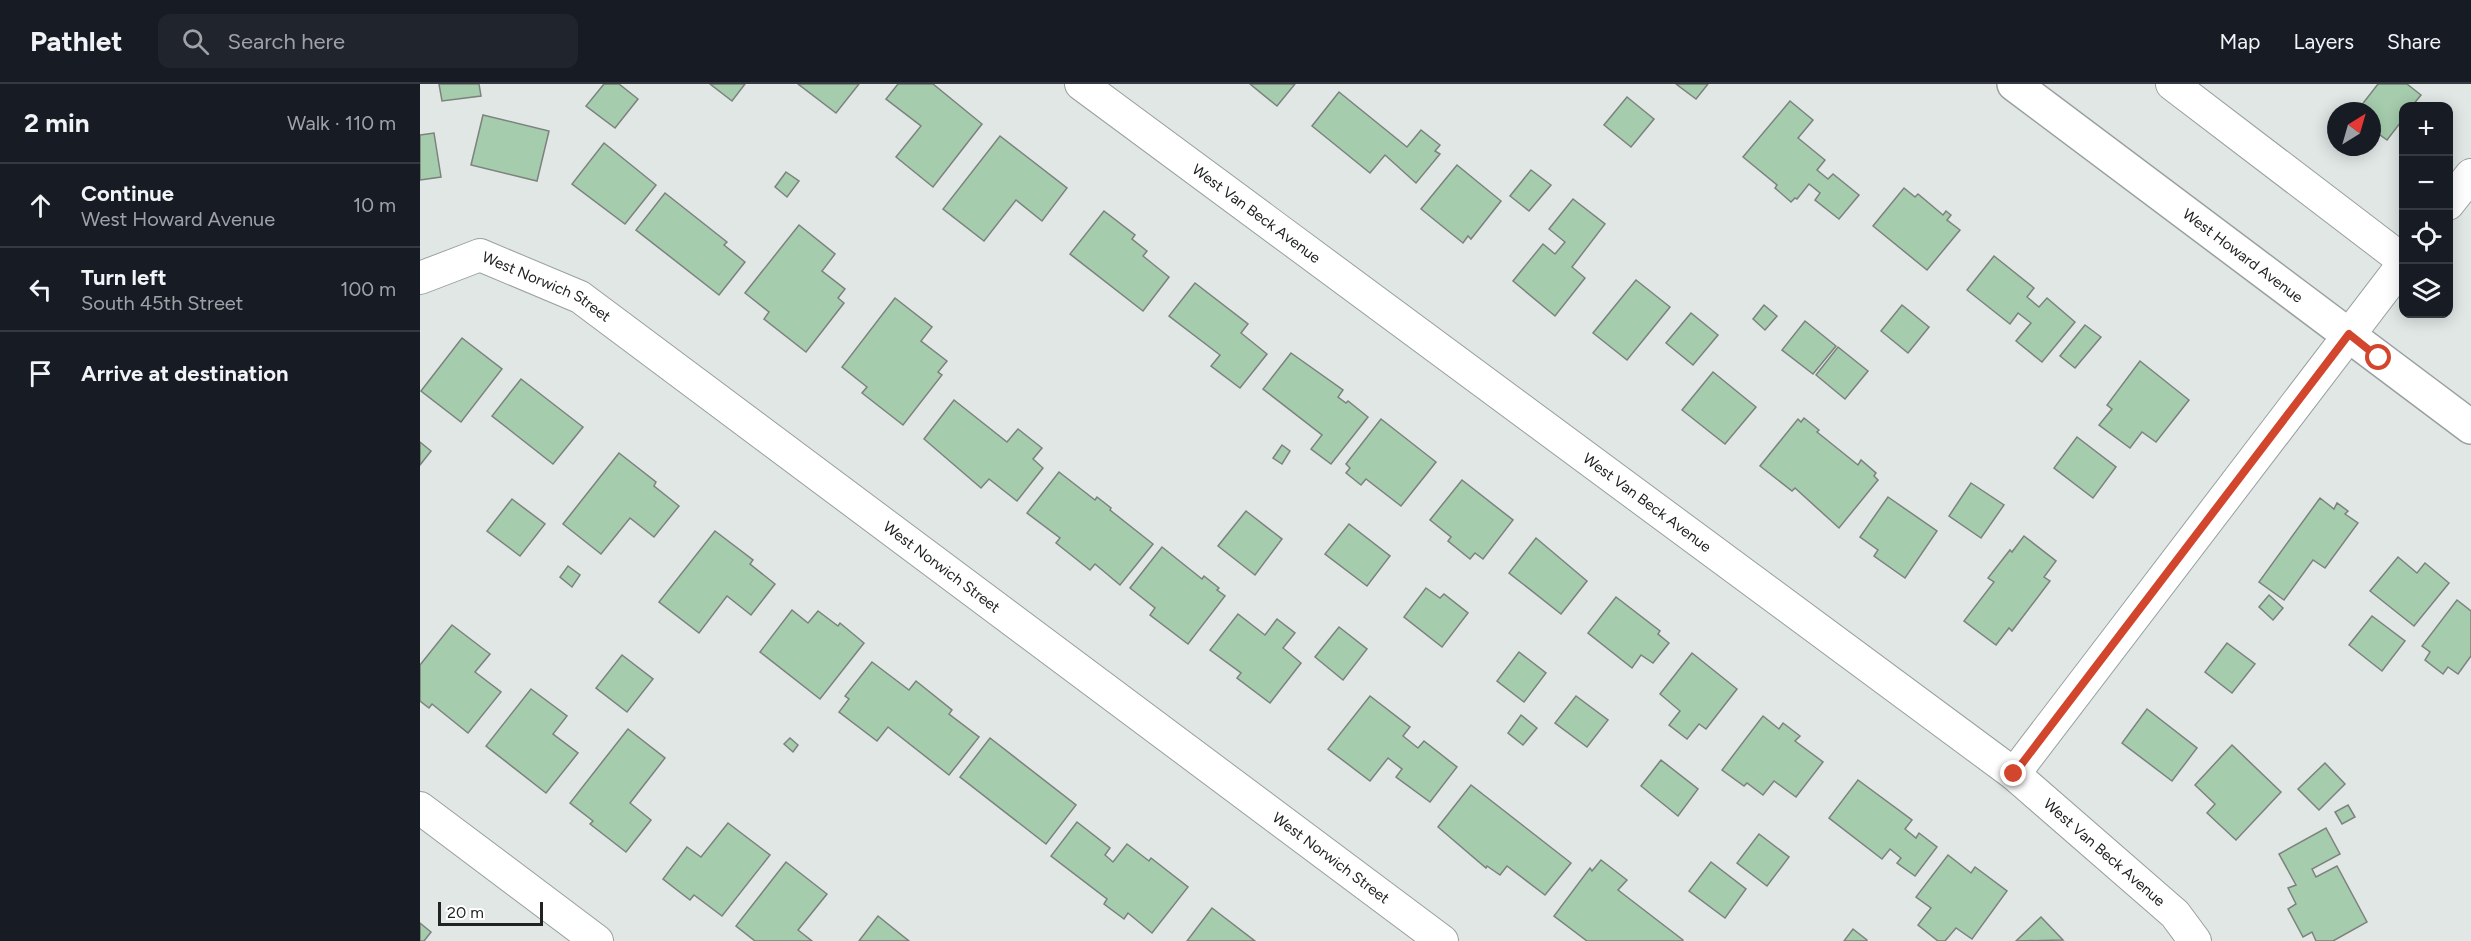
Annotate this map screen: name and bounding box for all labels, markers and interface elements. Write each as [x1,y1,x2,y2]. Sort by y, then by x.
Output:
search box [158,14,578,68]
text: Pathlet [30,24,122,58]
icon: search [179,25,212,58]
text: Search here [227,28,345,55]
text: Map [2220,29,2260,54]
text: Layers [2293,29,2354,54]
text: Share [2387,29,2441,54]
north arrow [2327,102,2381,156]
map controls [2399,102,2453,318]
button: + [2399,102,2453,156]
text: 2 min [24,107,90,139]
text: Walk · 110 m [287,111,396,135]
button: − [2399,156,2453,210]
street label: West Van Beck Avenue [1189,160,1324,267]
text: Continue [81,180,174,207]
icon: ahead [24,189,57,222]
text: 10 m [353,193,396,217]
street label: West Howard Avenue [2179,205,2306,307]
text: West Howard Avenue [81,207,275,231]
button: locate [2399,210,2453,264]
street label: West Norwich Street [479,248,614,326]
text: Turn left [81,264,167,291]
button: layers [2399,264,2453,318]
icon: left [24,273,57,306]
text: 100 m [340,277,396,301]
text: South 45th Street [81,291,243,315]
route start [2365,344,2391,370]
icon: arrive [24,357,57,390]
text: Arrive at destination [81,360,289,387]
street label: West Van Beck Avenue [1579,449,1715,556]
street label: West Norwich Street [880,518,1004,617]
route end [2000,760,2026,786]
street label: West Van Beck Avenue [2040,795,2169,910]
street label: West Norwich Street [1269,808,1393,908]
scale bar [438,899,543,926]
text: 20 m [447,903,484,922]

